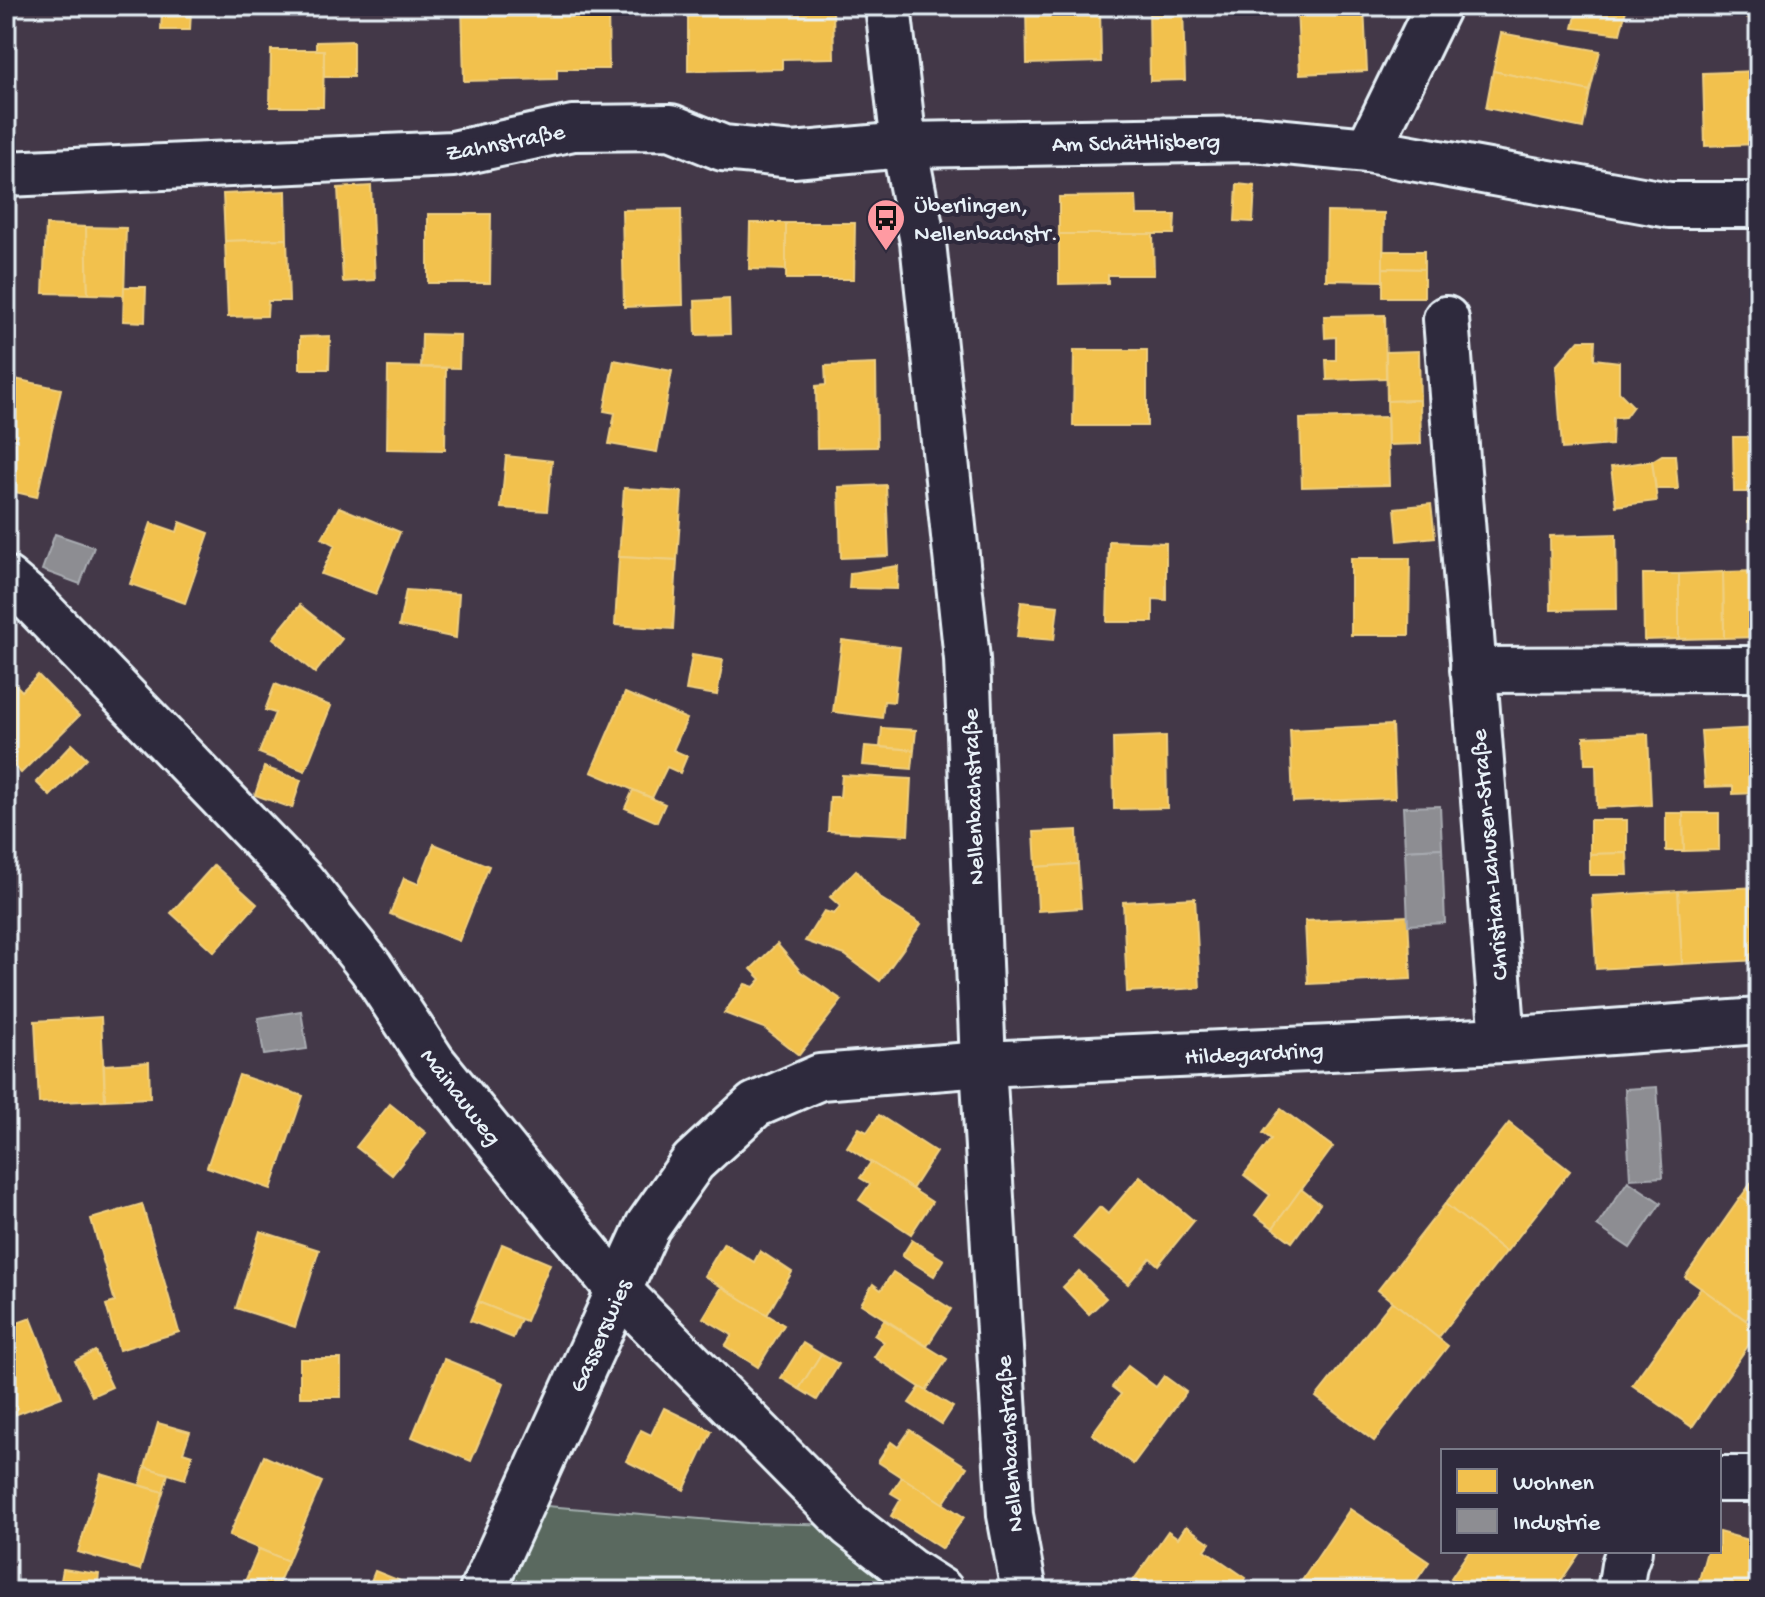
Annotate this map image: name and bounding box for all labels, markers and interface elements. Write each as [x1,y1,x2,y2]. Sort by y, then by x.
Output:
street label: Zahnstraße [444,119,568,170]
street label: Am Schättlisberg [1052,129,1221,160]
place label: Überlingen, Nellenbachstr. [914,193,1058,250]
bus stop icon: Überlingen, Nellenbachstr. [865,197,907,252]
street label: Nellenbachstraße [958,707,993,886]
street label: Christian-Lahusen-Straße [1466,727,1517,981]
street label: Hildegardring [1184,1037,1324,1074]
street label: Mainauweg [412,1044,506,1153]
street label: Gasserswies [564,1274,640,1398]
street label: Nellenbachstraße [991,1354,1032,1533]
legend [1441,1449,1721,1553]
text: Wohnen [1513,1470,1595,1499]
text: Industrie [1513,1510,1601,1539]

